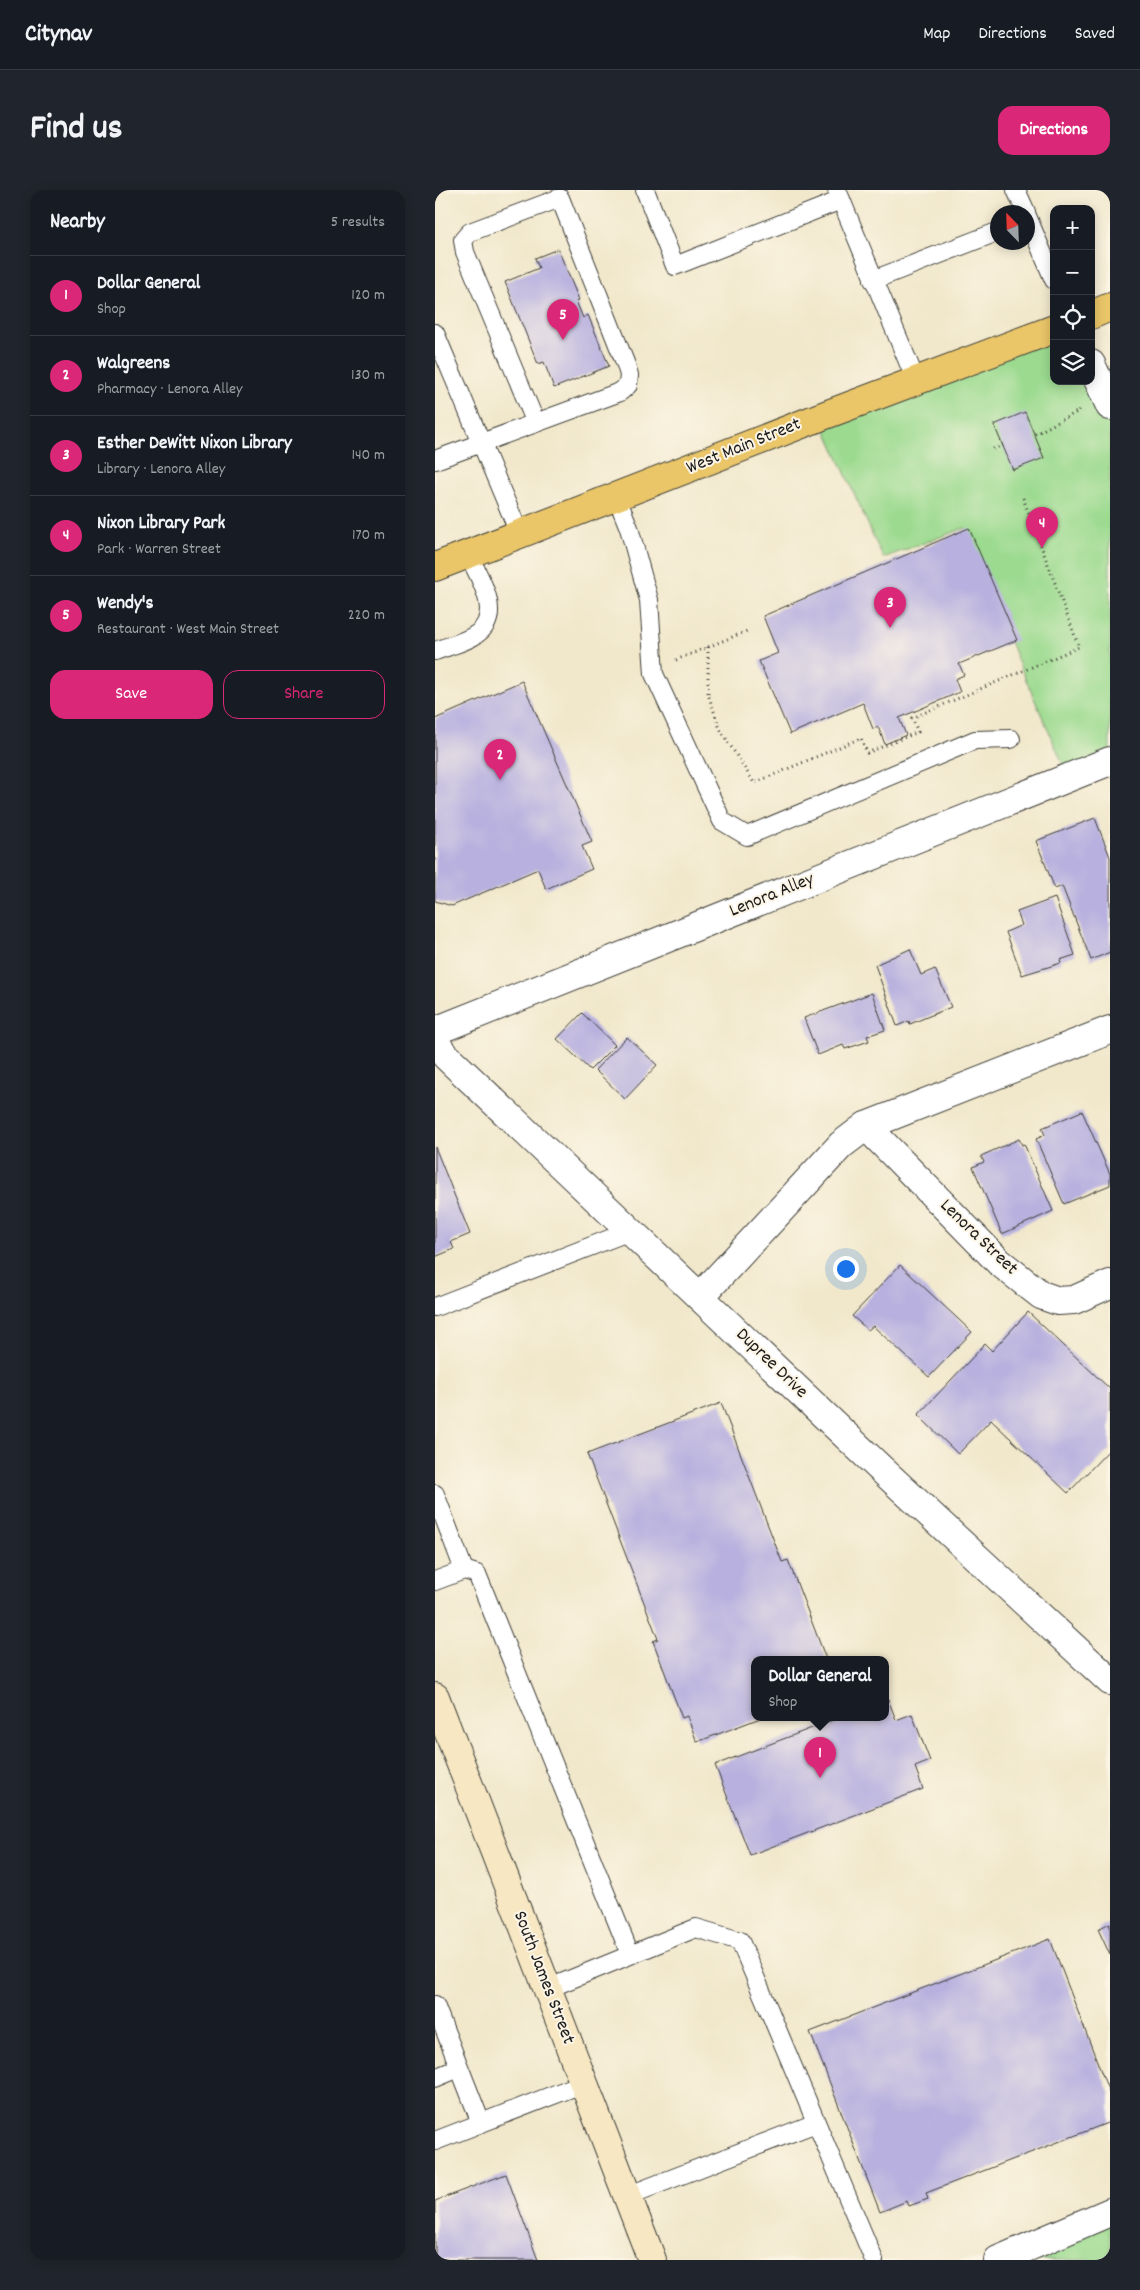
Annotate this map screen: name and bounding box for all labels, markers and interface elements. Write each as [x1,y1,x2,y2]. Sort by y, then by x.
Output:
text: Citynav [25,18,92,52]
text: Map [923,22,950,47]
text: Directions [978,22,1047,47]
text: Saved [1075,22,1115,47]
text: Find us [30,105,122,155]
button: Directions [998,106,1110,155]
north arrow [990,205,1035,250]
map controls [1050,205,1095,385]
button: + [1050,205,1095,250]
text: Nearby [50,208,105,238]
text: 5 results [331,211,385,234]
button: − [1050,250,1095,295]
text: Dollar General [97,271,200,298]
text: 1 [64,284,68,307]
text: 120 m [351,284,385,307]
button: locate [1050,295,1095,340]
text: Shop [97,298,126,321]
pin: 5 [547,299,579,340]
button: layers [1050,340,1095,385]
text: Walgreens [97,351,170,378]
text: 2 [63,364,70,387]
text: 130 m [351,364,385,387]
text: Pharmacy · Lenora Alley [97,378,243,401]
street label: West Main Street [683,412,805,482]
text: Esther DeWitt Nixon Library [97,431,292,458]
text: 3 [62,444,70,467]
text: 140 m [351,444,385,467]
text: Library · Lenora Alley [97,458,225,481]
pin: 4 [1026,507,1058,548]
text: Nixon Library Park [97,511,225,538]
text: 4 [63,524,69,547]
text: 170 m [352,524,385,547]
text: Park · Warren Street [97,538,221,561]
pin: 3 [874,587,906,628]
text: Wendy's [97,591,153,618]
text: 5 [62,604,70,627]
text: 220 m [348,604,385,627]
text: Restaurant · West Main Street [97,618,279,641]
button: Save [50,670,213,719]
button: Share [223,670,385,719]
pin: 2 [484,739,516,780]
street label: Lenora Alley [726,867,819,925]
street label: Lenora Street [933,1194,1023,1282]
your location [833,1256,859,1282]
street label: Dupree Drive [729,1323,813,1405]
popup [751,1656,889,1721]
text: Dollar General [768,1664,872,1691]
text: Shop [768,1691,797,1714]
pin: 1 [804,1737,836,1778]
street label: South James Street [505,1907,581,2049]

